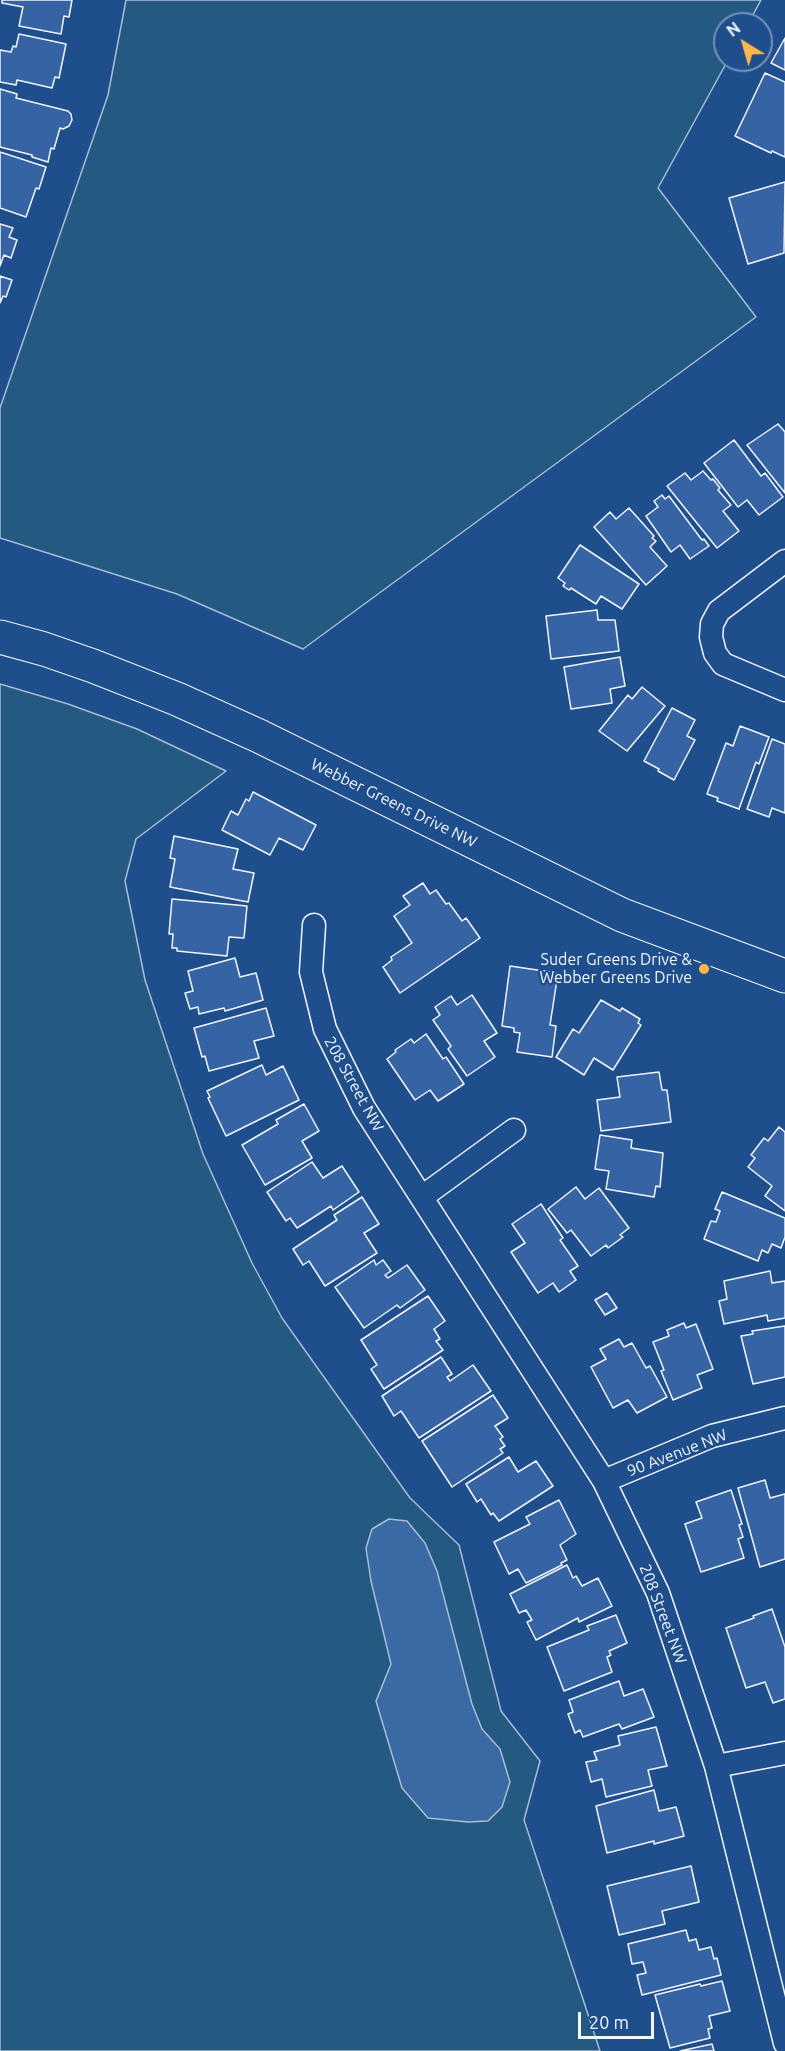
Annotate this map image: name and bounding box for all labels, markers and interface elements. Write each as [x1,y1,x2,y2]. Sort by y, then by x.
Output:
north arrow [713,12,773,72]
text: N [723,18,744,40]
street label: Webber Greens Drive NW [308,754,480,852]
place label: Suder Greens Drive & Webber Greens Drive [539,950,692,988]
marker: Suder Greens Drive & Webber Greens Drive [697,962,711,976]
street label: 208 Street NW [320,1033,388,1135]
street label: 90 Avenue NW [624,1425,730,1481]
street label: 208 Street NW [635,1561,691,1667]
scale bar [581,2000,658,2038]
text: 20 m [589,2012,629,2032]

